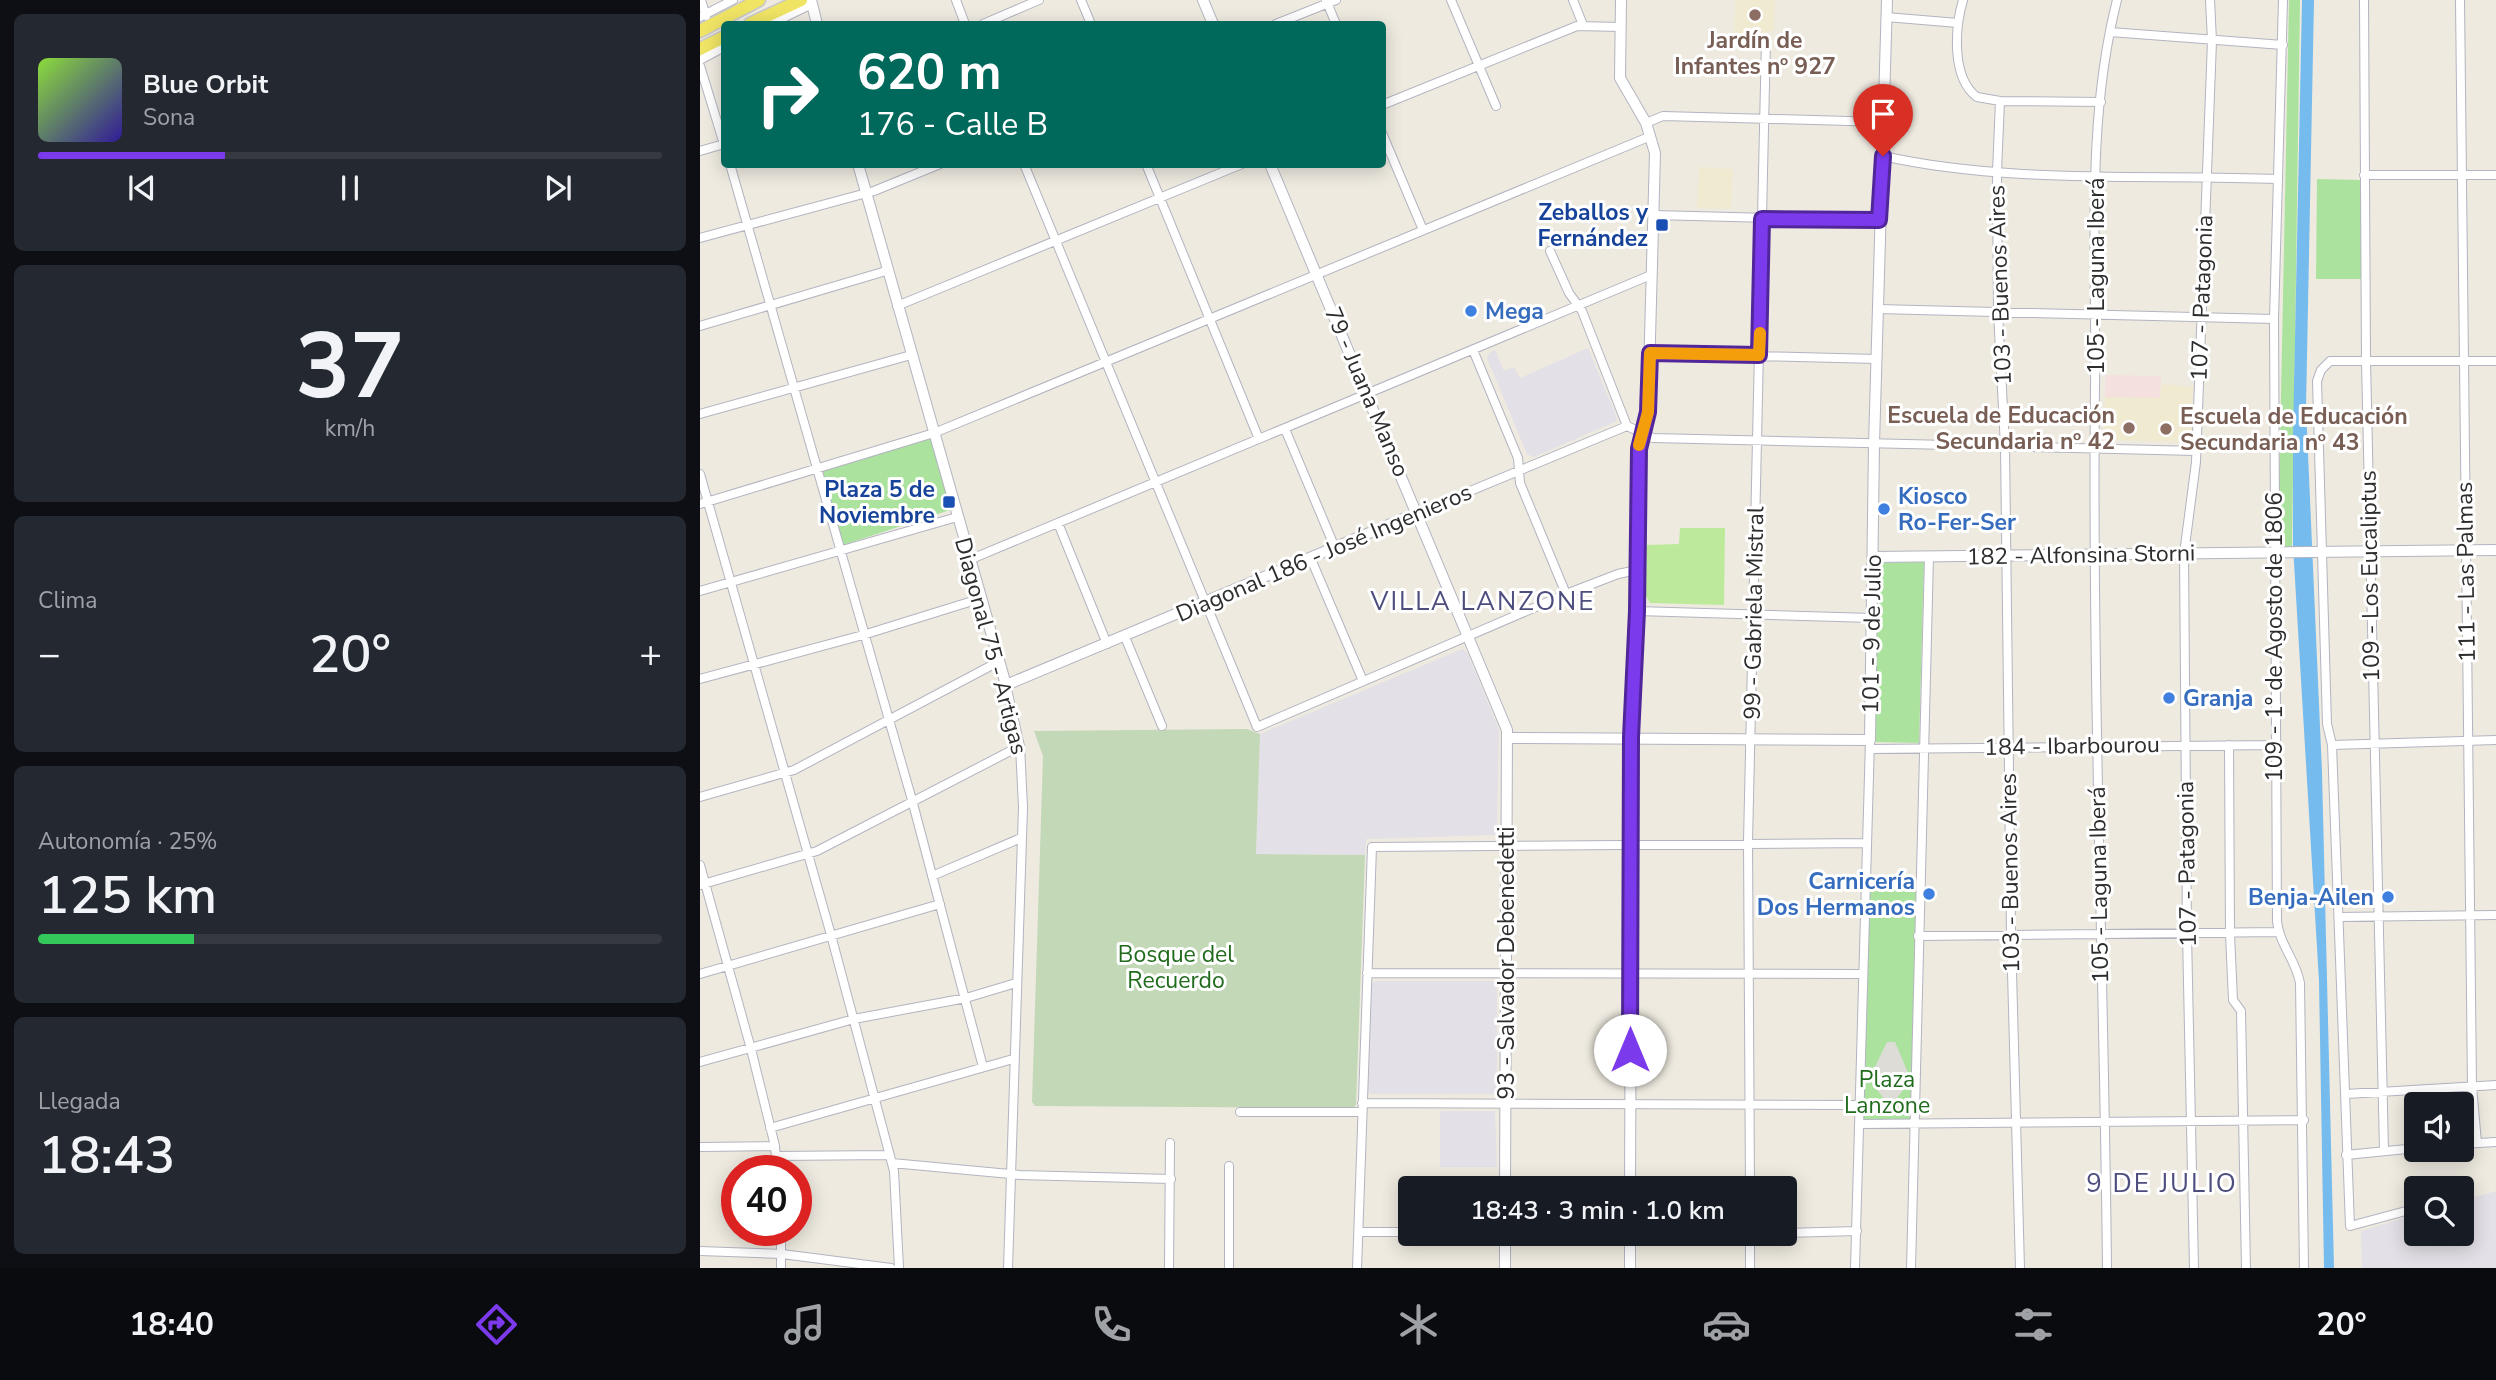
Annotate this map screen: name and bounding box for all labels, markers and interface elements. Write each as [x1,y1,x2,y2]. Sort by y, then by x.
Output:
marker: Jardín de Infantes nº 927 [1747,7,1763,23]
place label: Jardín de Infantes nº 927 [1674,25,1836,82]
text: 620 m [857,39,1001,106]
icon: right [742,49,833,140]
text: Blue Orbit [143,67,268,102]
pin [1853,84,1913,156]
icon: arrive [1864,95,1902,133]
text: Sona [143,102,195,133]
text: 176 - Calle B [857,103,1048,146]
icon: previous [123,169,161,207]
icon: pause [331,169,369,207]
icon: next [539,169,577,207]
street label: 105 - Laguna Iberá [2081,177,2112,375]
street label: 103 - Buenos Aires [1981,185,2019,385]
place label: Zeballos y Fernández [1538,197,1649,254]
street label: 107 - Patagonia [2184,214,2220,382]
marker: Zeballos y Fernández [1654,217,1670,233]
place label: Mega [1485,296,1544,327]
street label: 79 - Juana Manso [1317,302,1417,482]
marker: Mega [1463,303,1479,319]
text: 37 [295,305,405,429]
place label: Escuela de Educación Secundaria nº 42 [1887,400,2115,457]
place label: Escuela de Educación Secundaria nº 43 [2180,401,2408,458]
text: km/h [325,413,375,444]
marker: Escuela de Educación Secundaria nº 42 [2121,420,2137,436]
marker: Escuela de Educación Secundaria nº 43 [2158,421,2174,437]
street label: 109 - Los Eucaliptus [2353,470,2387,682]
place label: Plaza 5 de Noviembre [819,474,935,531]
street label: Diagonal 186 - José Ingenieros [1171,477,1477,629]
place label: Kiosco Ro-Fer-Ser [1898,481,2016,538]
street label: 111 - Las Palmas [2449,481,2483,663]
street label: 109 - 1° de Agosto de 1806 [2259,492,2290,782]
marker: Plaza 5 de Noviembre [941,494,957,510]
marker: Kiosco Ro-Fer-Ser [1876,501,1892,517]
street label: 99 - Gabriela Mistral [1737,506,1771,720]
street label: Diagonal 75 - Artigas [947,534,1035,758]
street label: 182 - Alfonsina Storni [1966,538,2196,572]
street label: 101 - 9 de Julio [1855,554,1889,714]
district label: VILLA LANZONE [1370,584,1595,619]
text: Clima [38,585,98,616]
text: 20° [309,619,391,690]
text: − [38,629,61,680]
text: + [639,629,662,680]
place label: Granja [2183,683,2253,714]
marker: Granja [2161,690,2177,706]
street label: 184 - Ibarbourou [1984,729,2160,763]
street label: 103 - Buenos Aires [1993,773,2027,973]
street label: 107 - Patagonia [2170,781,2204,947]
street label: 105 - Laguna Iberá [2082,786,2116,984]
text: Autonomía · 25% [38,826,218,857]
street label: 93 - Salvador Debenedetti [1491,826,1522,1100]
text: 125 km [38,860,217,931]
place label: Carnicería Dos Hermanos [1757,866,1915,923]
place label: Benja-Ailen [2248,882,2374,913]
marker: Carnicería Dos Hermanos [1921,886,1937,902]
marker: Benja-Ailen [2380,889,2396,905]
park label: Bosque del Recuerdo [1118,939,1234,996]
position arrow [1593,1013,1667,1087]
park label: Plaza Lanzone [1844,1064,1930,1121]
text: Llegada [38,1086,121,1117]
map controls [2404,1092,2474,1246]
button: sound [2404,1092,2474,1162]
text: 18:43 [38,1120,175,1191]
speed limit sign: 40 [721,1155,812,1246]
district label: 9 DE JULIO [2086,1166,2238,1201]
button: search [2404,1176,2474,1246]
text: 18:43 · 3 min · 1.0 km [1470,1193,1725,1228]
icon: directions [472,1300,521,1349]
icon: music [780,1300,829,1349]
icon: phone [1087,1300,1136,1349]
icon: climate [1394,1300,1443,1349]
icon: car [1702,1300,1751,1349]
icon: filters [2009,1300,2058,1349]
text: 18:40 [129,1303,214,1346]
text: 20° [2316,1303,2367,1346]

